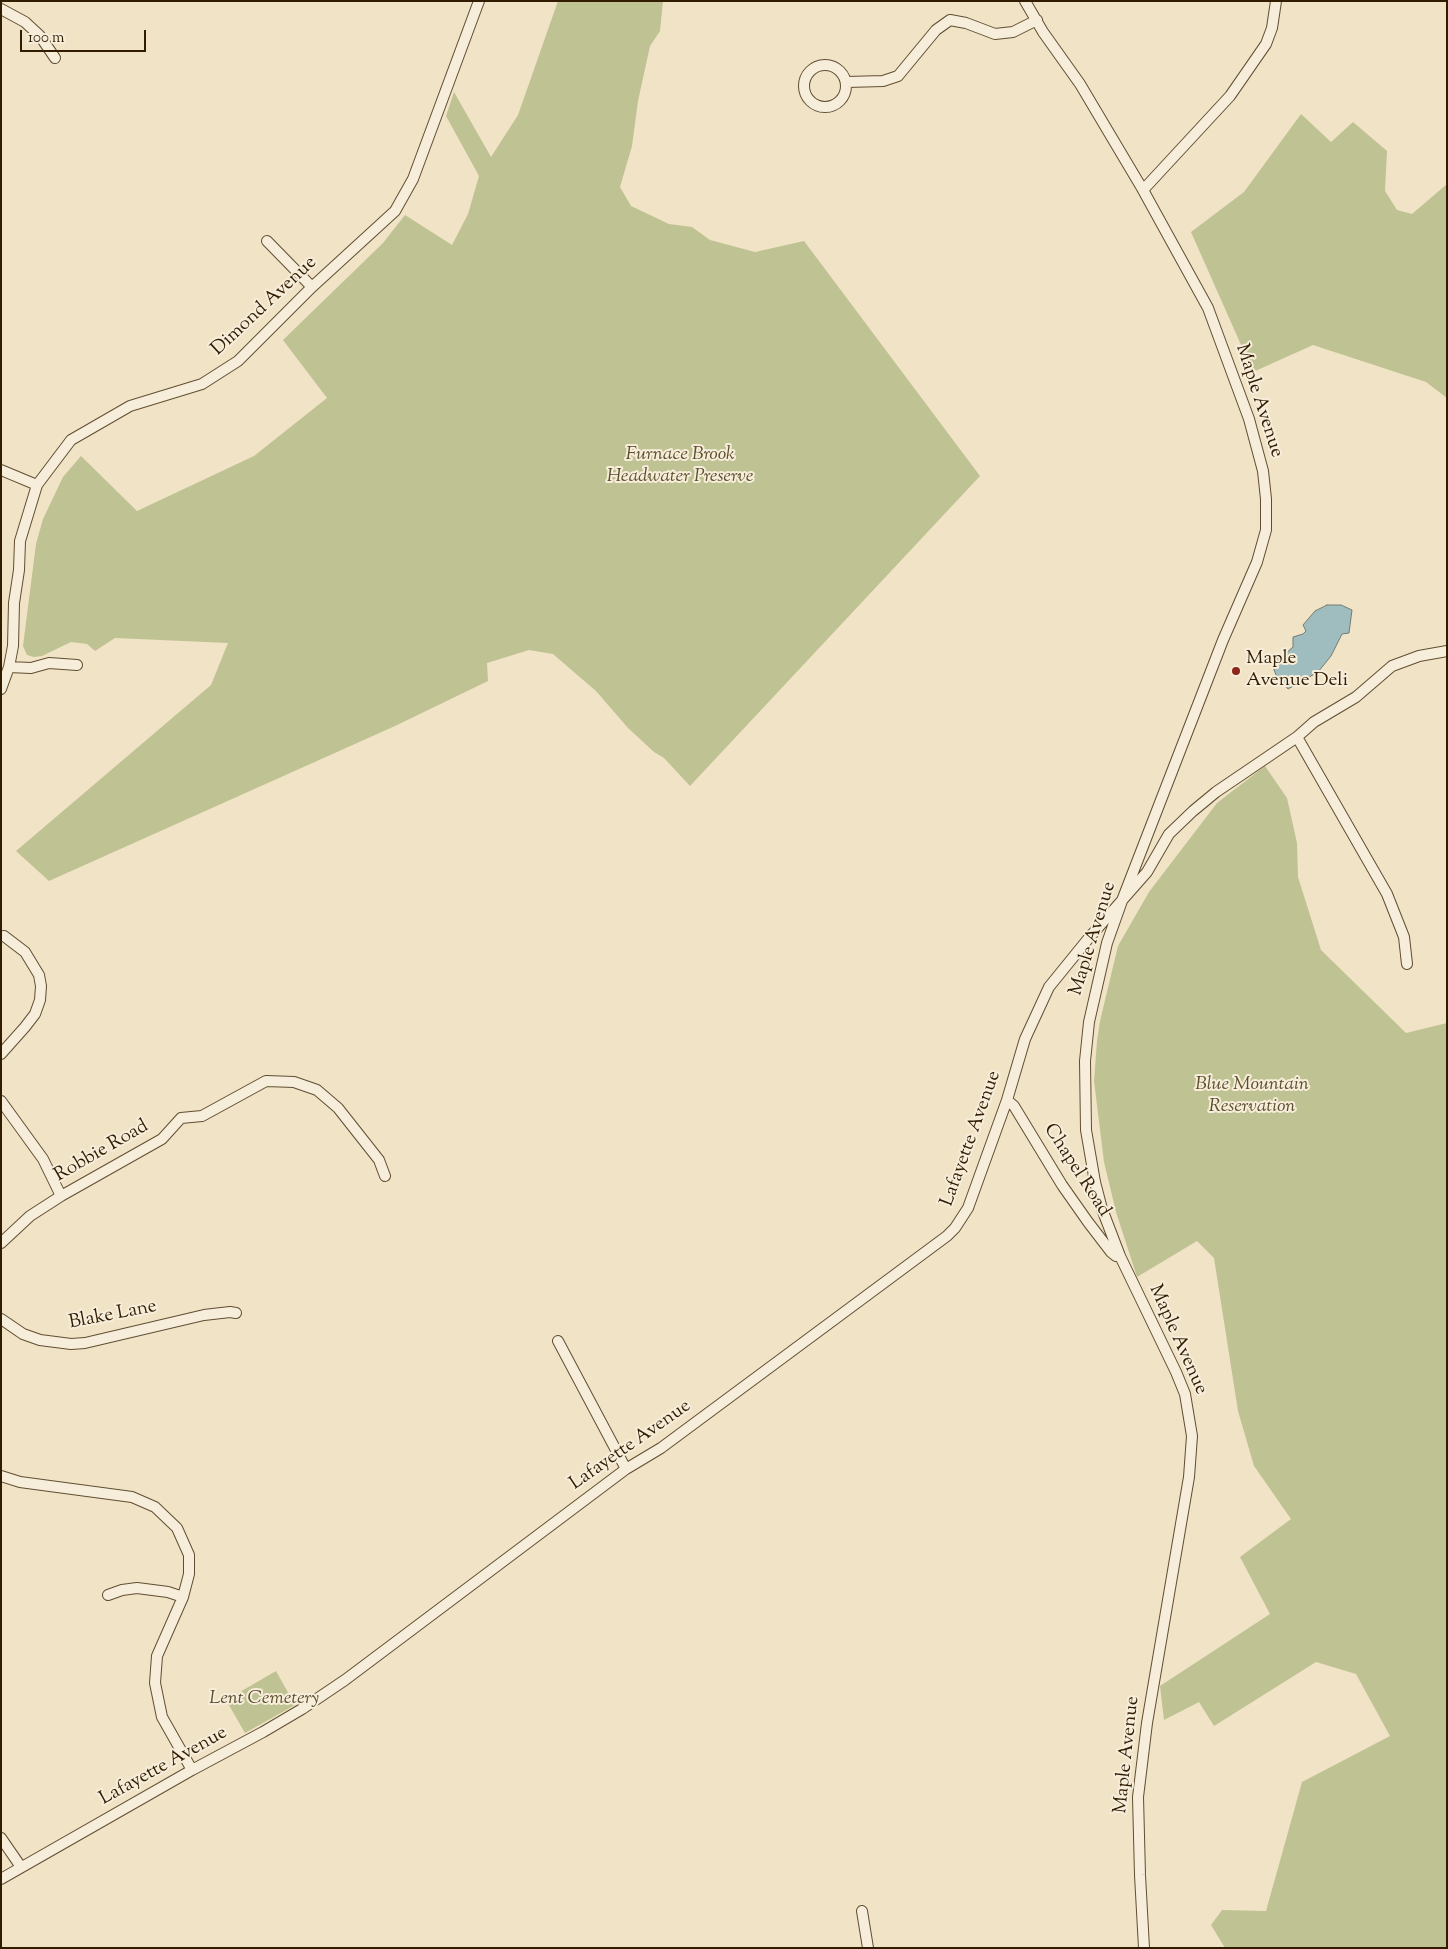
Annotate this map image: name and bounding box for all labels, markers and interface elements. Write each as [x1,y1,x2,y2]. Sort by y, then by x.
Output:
scale bar [22,20,149,52]
text: 100 m [28,28,64,49]
street label: Dimond Avenue [208,252,322,362]
street label: Maple Avenue [1229,341,1287,461]
park label: Furnace Brook Headwater Preserve [607,445,753,489]
place label: Maple Avenue Deli [1246,649,1348,693]
marker: Maple Avenue Deli [1230,665,1242,677]
street label: Maple Avenue [1066,879,1122,999]
street label: Lafayette Avenue [937,1068,1007,1210]
park label: Blue Mountain Reservation [1195,1075,1309,1119]
street label: Robbie Road [51,1116,153,1188]
street label: Chapel Road [1037,1120,1115,1222]
street label: Maple Avenue [1143,1281,1211,1399]
street label: Blake Lane [67,1296,159,1336]
street label: Lafayette Avenue [566,1396,696,1496]
park label: Lent Cemetery [209,1689,319,1711]
street label: Maple Avenue [1110,1695,1146,1815]
street label: Lafayette Avenue [96,1722,232,1812]

